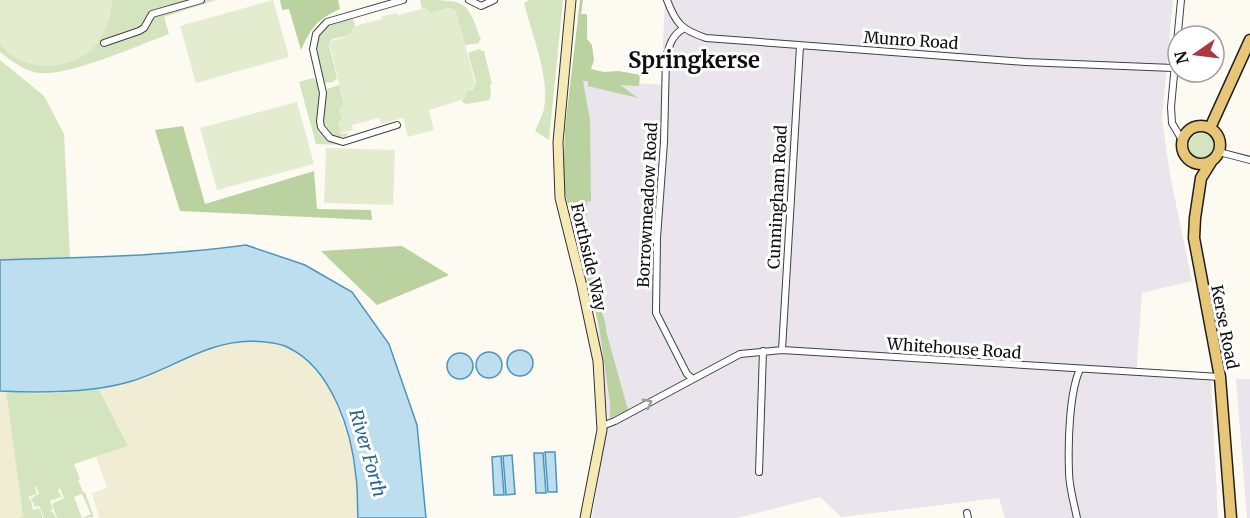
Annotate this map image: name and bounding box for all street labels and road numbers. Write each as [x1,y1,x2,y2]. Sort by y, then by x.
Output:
street label: Munro Road [863,27,959,53]
street label: Borrowmeadow Road [633,121,661,288]
street label: Cunningham Road [763,124,791,270]
street label: Forthside Way [567,201,611,314]
street label: Kerse Road [1207,283,1243,371]
street label: Whitehouse Road [885,333,1022,363]

